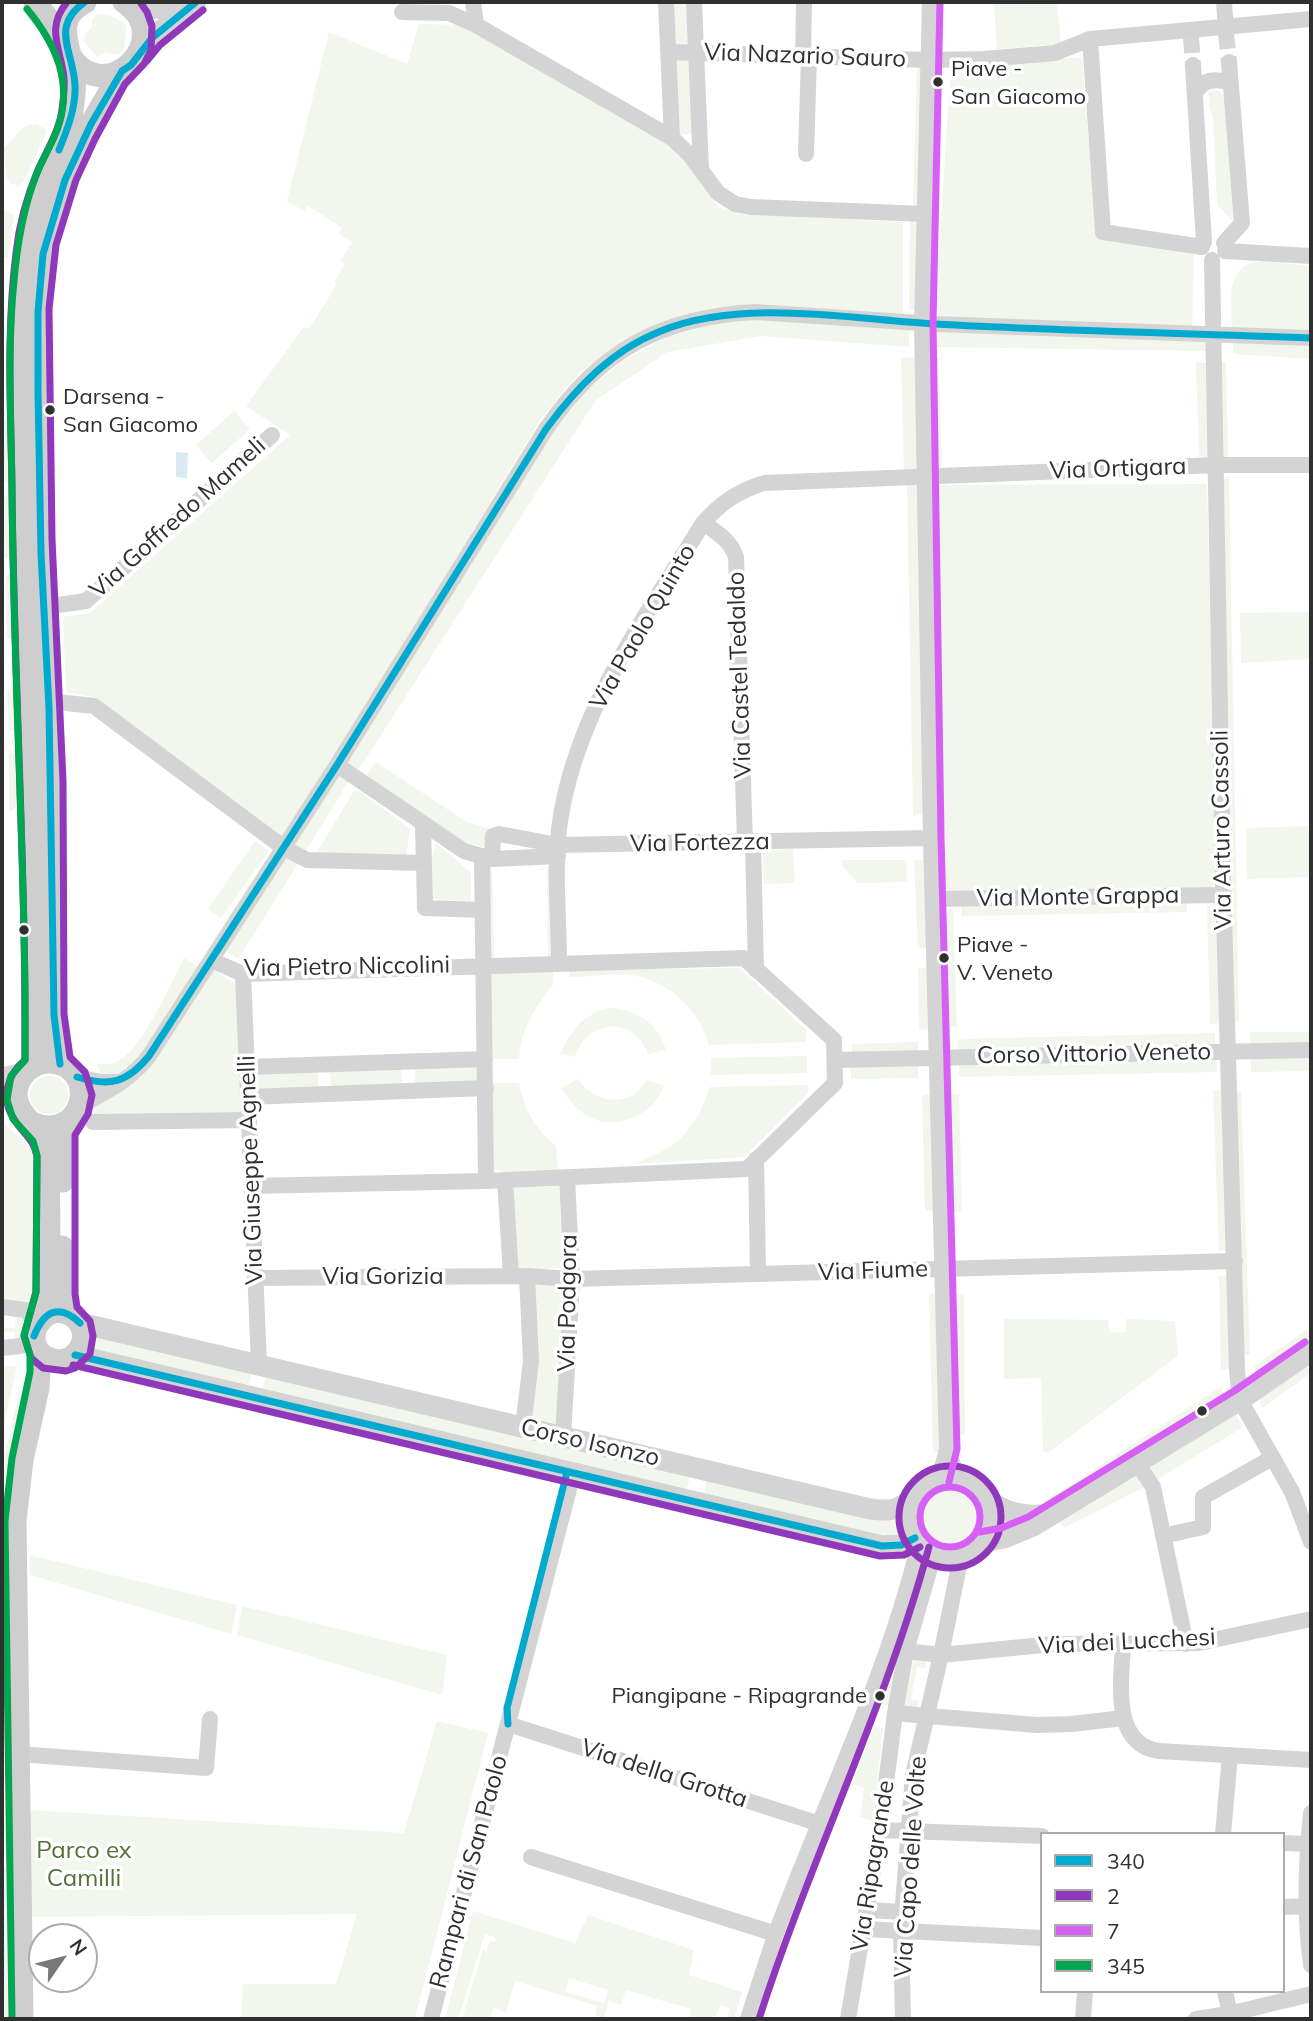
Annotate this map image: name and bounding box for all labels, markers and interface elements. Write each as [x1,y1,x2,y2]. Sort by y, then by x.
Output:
street label: Via Nazario Sauro [704,38,906,74]
place label: Piave - San Giacomo [951,56,1086,108]
marker: Piave - San Giacomo [931,75,945,89]
place label: Darsena - San Giacomo [63,384,198,436]
marker: Darsena - San Giacomo [43,403,57,417]
street label: Via Goffredo Mameli [84,431,272,605]
street label: Via Ortigara [1049,452,1187,486]
street label: Via Paolo Quinto [584,539,702,715]
street label: Via Castel Tedaldo [722,571,758,779]
street label: Via Arturo Cassoli [1206,730,1238,930]
street label: Via Fortezza [630,827,770,859]
street label: Via Monte Grappa [976,881,1180,913]
unlabelled marker [17,923,31,937]
place label: Piave - V. Veneto [957,932,1053,984]
street label: Via Pietro Niccolini [244,951,450,983]
marker: Piave - V. Veneto [937,951,951,965]
street label: Corso Vittorio Veneto [977,1038,1211,1070]
street label: Via Giuseppe Agnelli [233,1055,269,1285]
street label: Via Podgora [552,1234,584,1372]
street label: Via Fiume [817,1255,929,1287]
street label: Via Gorizia [322,1263,444,1291]
unlabelled marker [1195,1404,1209,1418]
street label: Corso Isonzo [518,1413,662,1473]
street label: Via dei Lucchesi [1038,1623,1216,1661]
place label: Piangipane - Ripagrande [611,1683,867,1709]
marker: Piangipane - Ripagrande [873,1689,887,1703]
street label: Via della Grotta [577,1734,751,1814]
street label: Rampari di San Paolo [424,1752,514,1992]
street label: Via Capo delle Volte [889,1755,933,1979]
street label: Via Ripagrande [845,1778,901,1954]
legend [1040,1832,1285,1993]
park label: Parco ex Camilli [36,1837,132,1893]
text: 340 [1107,1848,1145,1874]
text: 2 [1107,1883,1120,1909]
text: 7 [1107,1918,1120,1944]
north arrow [28,1923,98,1993]
text: N [65,1934,93,1960]
text: 345 [1107,1953,1145,1979]

